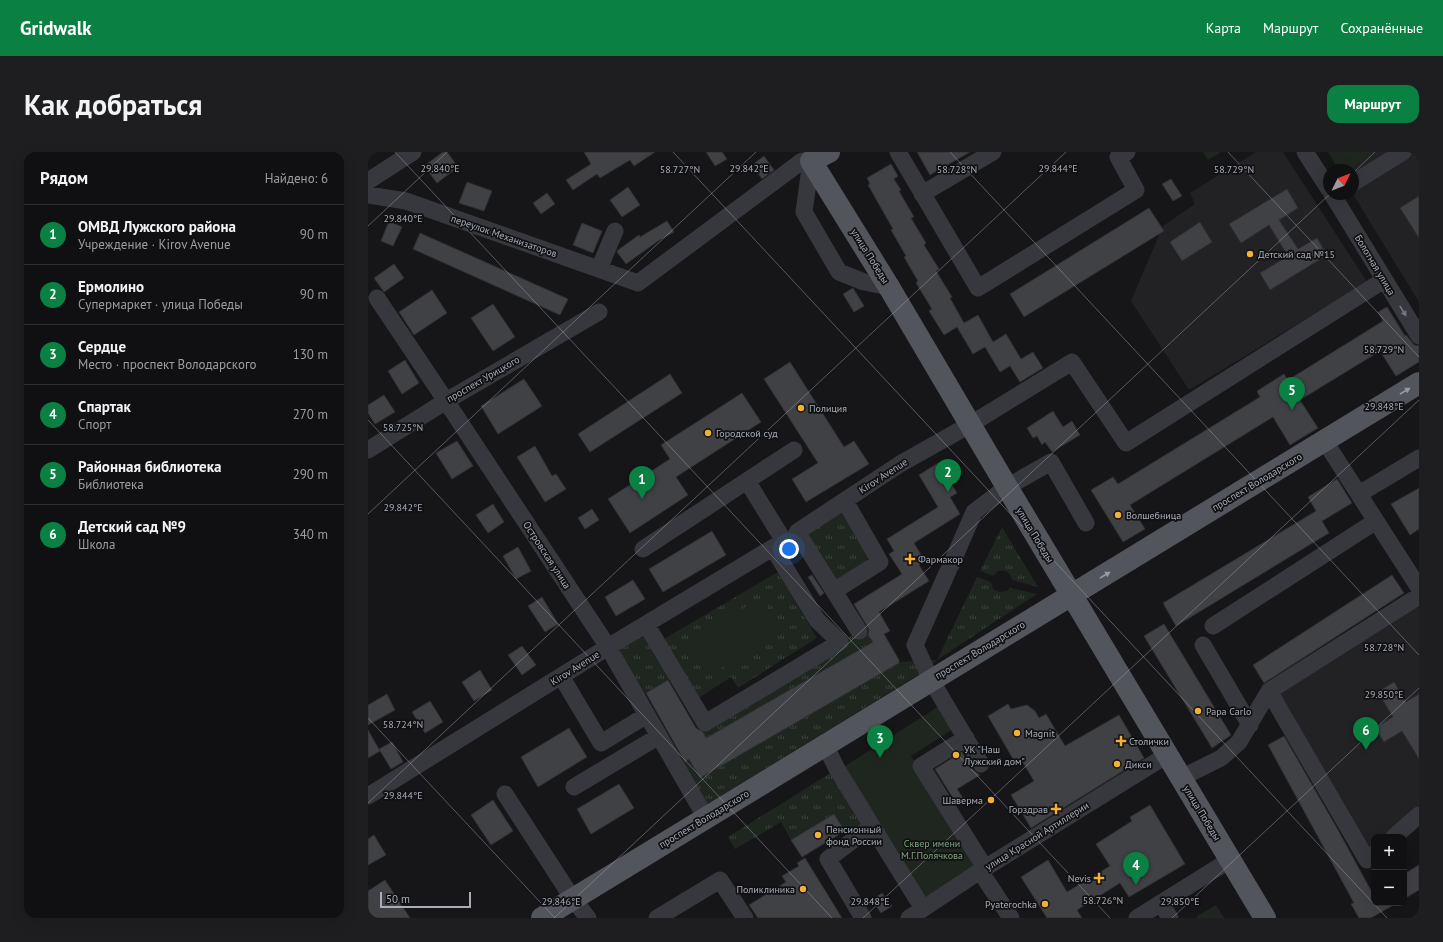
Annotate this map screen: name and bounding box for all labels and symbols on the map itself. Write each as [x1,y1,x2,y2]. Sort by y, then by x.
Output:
text: 29.840°E [421,162,460,175]
text: 29.842°E [730,162,769,175]
text: 29.844°E [1039,162,1078,175]
text: 58.727°N [660,163,700,176]
text: 58.728°N [937,163,977,176]
text: 58.729°N [1214,163,1254,176]
north arrow [1323,164,1359,200]
text: 29.840°E [384,212,423,225]
street label: переулок Механизаторов [449,212,559,260]
street label: улица Победы [848,226,892,286]
street label: Болотная улица [1352,232,1398,298]
place label: Детский сад №15 [1258,248,1335,261]
marker: Детский сад №15 [1245,249,1255,259]
one-way arrow [1400,305,1407,317]
text: 58.729°N [1364,343,1404,356]
street label: проспект Урицкого [444,353,522,405]
pin: 5 [1279,377,1305,410]
one-way arrow [1400,387,1410,395]
text: 29.848°E [1365,400,1404,413]
place label: Полиция [809,402,847,415]
marker: Полиция [796,403,806,413]
text: 58.725°N [383,421,423,434]
place label: Городской суд [716,427,778,440]
marker: Городской суд [703,428,713,438]
street label: проспект Володарского [1210,450,1304,514]
street label: Kirov Avenue [856,455,910,497]
pin: 2 [935,459,961,492]
pin: 1 [629,466,655,499]
text: 29.842°E [384,501,423,514]
street label: улица Победы [1013,505,1057,565]
place label: Волшебница [1126,509,1181,522]
marker: Волшебница [1113,510,1123,520]
street label: Островская улица [520,519,574,591]
your location [779,539,799,559]
place label: Фармакор [918,553,963,566]
marker: Фармакор [905,554,915,564]
one-way arrow [1099,571,1111,578]
street label: проспект Володарского [933,618,1027,682]
text: 58.728°N [1364,641,1404,654]
street label: Kirov Avenue [548,648,602,688]
text: 29.850°E [1365,688,1404,701]
place label: Papa Carlo [1206,705,1251,718]
marker: Papa Carlo [1193,706,1203,716]
pin: 6 [1353,717,1379,750]
text: 58.724°N [383,718,423,731]
pin: 3 [867,725,893,758]
place label: Magnit [1025,727,1055,740]
marker: Magnit [1012,728,1022,738]
place label: Столички [1129,735,1169,748]
marker: Столички [1116,736,1126,746]
place label: УК "Наш Лужский дом" [963,743,1025,768]
marker: УК "Наш Лужский дом" [951,750,961,760]
place label: Дикси [1125,758,1152,771]
marker: Дикси [1112,759,1122,769]
street label: улица Победы [1180,783,1224,843]
street label: проспект Володарского [657,787,751,851]
text: 29.844°E [384,789,423,802]
place label: Шаверма [942,794,983,807]
marker: Шаверма [986,795,996,805]
street label: улица Красной Артиллерии [983,799,1091,873]
place label: Горздрав [1009,803,1048,816]
marker: Горздрав [1051,804,1061,814]
place label: Пенсионный фонд России [826,823,882,848]
marker: Пенсионный фонд России [813,830,823,840]
park label: Сквер имени М.Г.Полячкова [901,837,963,862]
pin: 4 [1123,852,1149,885]
place label: Nevis [1068,872,1091,885]
marker: Nevis [1094,873,1104,883]
place label: Поликлиника [736,883,795,896]
marker: Поликлиника [798,884,808,894]
scale bar [380,890,471,909]
text: 58.726°N [1083,894,1123,907]
text: 29.846°E [542,895,581,908]
text: 29.848°E [851,895,890,908]
text: 29.850°E [1161,895,1200,908]
place label: Pyaterochka [985,898,1037,911]
marker: Pyaterochka [1040,899,1050,909]

